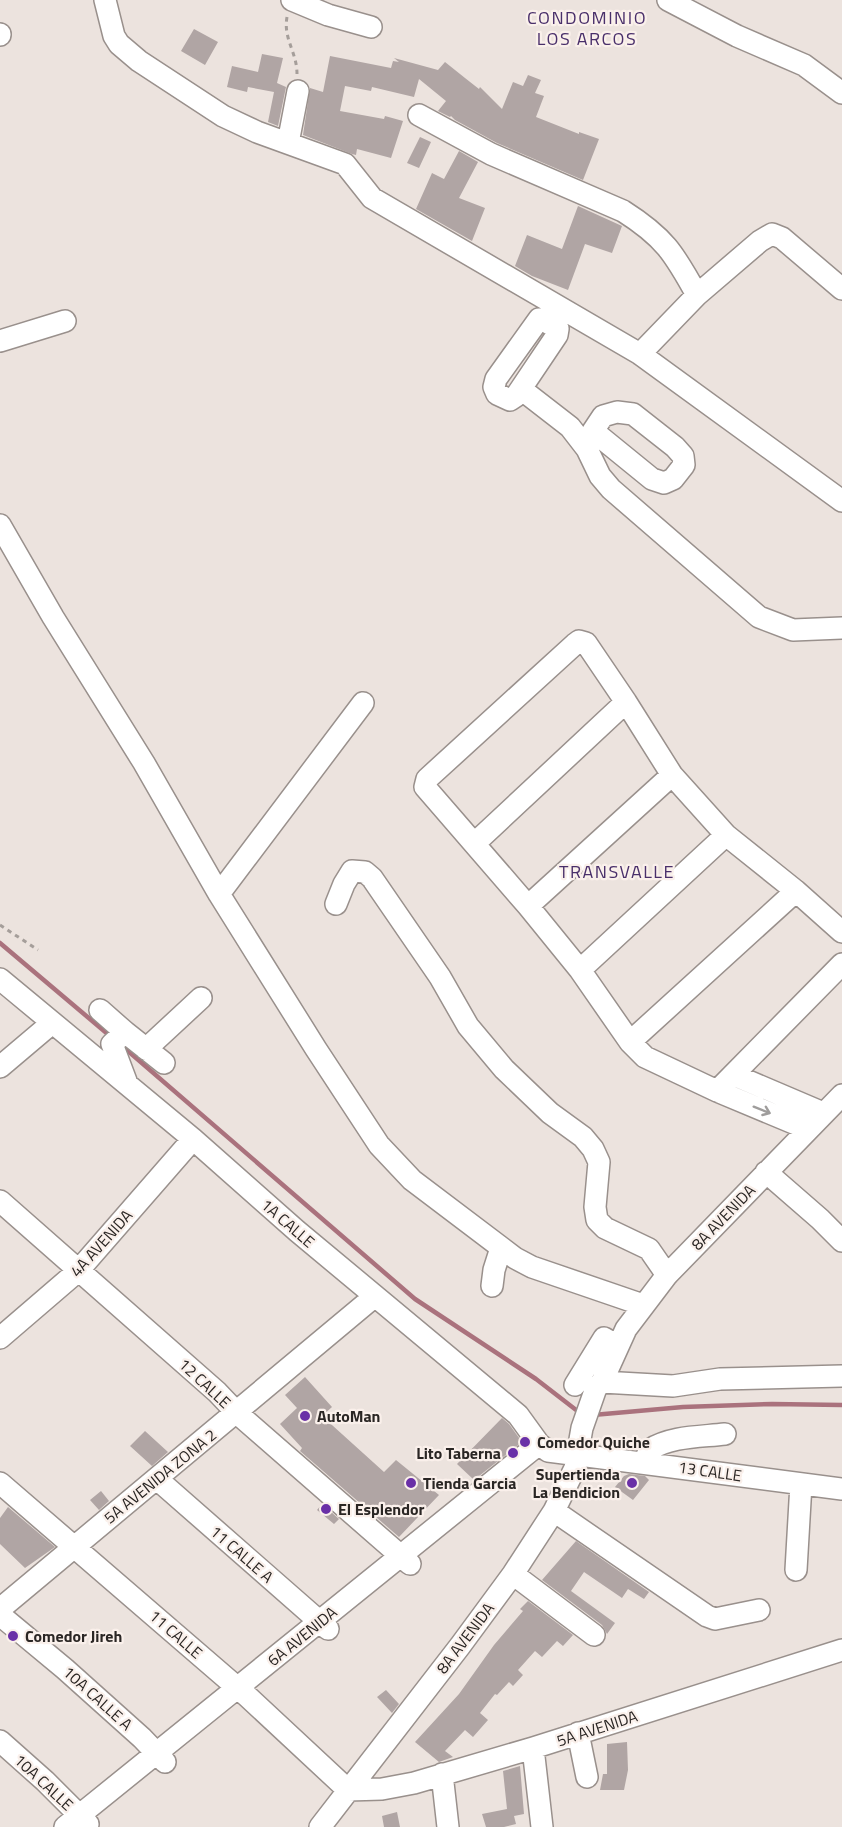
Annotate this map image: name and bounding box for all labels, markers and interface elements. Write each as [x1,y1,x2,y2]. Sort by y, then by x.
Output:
district label: CONDOMINIO LOS ARCOS [527,4,647,52]
district label: TRANSVALLE [559,858,675,885]
one-way arrow [752,1105,771,1116]
street label: 8A AVENIDA [685,1178,761,1255]
street label: 1A CALLE [256,1193,320,1253]
street label: 4A AVENIDA [64,1204,138,1282]
street label: 12 CALLE [173,1352,237,1414]
place label: AutoMan [317,1404,380,1428]
marker: AutoMan [298,1409,312,1423]
street label: 5A AVENIDA ZONA 2 [98,1423,222,1529]
place label: Comedor Quiche [537,1430,650,1454]
marker: Comedor Quiche [518,1435,532,1449]
place label: Lito Taberna [416,1441,501,1465]
marker: Lito Taberna [506,1446,520,1460]
street label: 13 CALLE [677,1455,743,1487]
place label: Supertienda La Bendicion [532,1462,620,1504]
place label: Tienda Garcia [423,1471,516,1495]
marker: Tienda Garcia [404,1476,418,1490]
marker: Supertienda La Bendicion [625,1476,639,1490]
place label: El Esplendor [338,1497,424,1521]
marker: El Esplendor [319,1502,333,1516]
street label: 11 CALLE A [205,1520,279,1589]
street label: 8A AVENIDA [430,1597,500,1679]
street label: 6A AVENIDA [262,1600,342,1672]
street label: 11 CALLE [144,1604,208,1664]
place label: Comedor Jireh [25,1624,122,1648]
marker: Comedor Jireh [6,1629,20,1643]
street label: 10A CALLE A [58,1660,138,1736]
street label: 5A AVENIDA [554,1704,641,1752]
street label: 10A CALLE [9,1748,79,1816]

